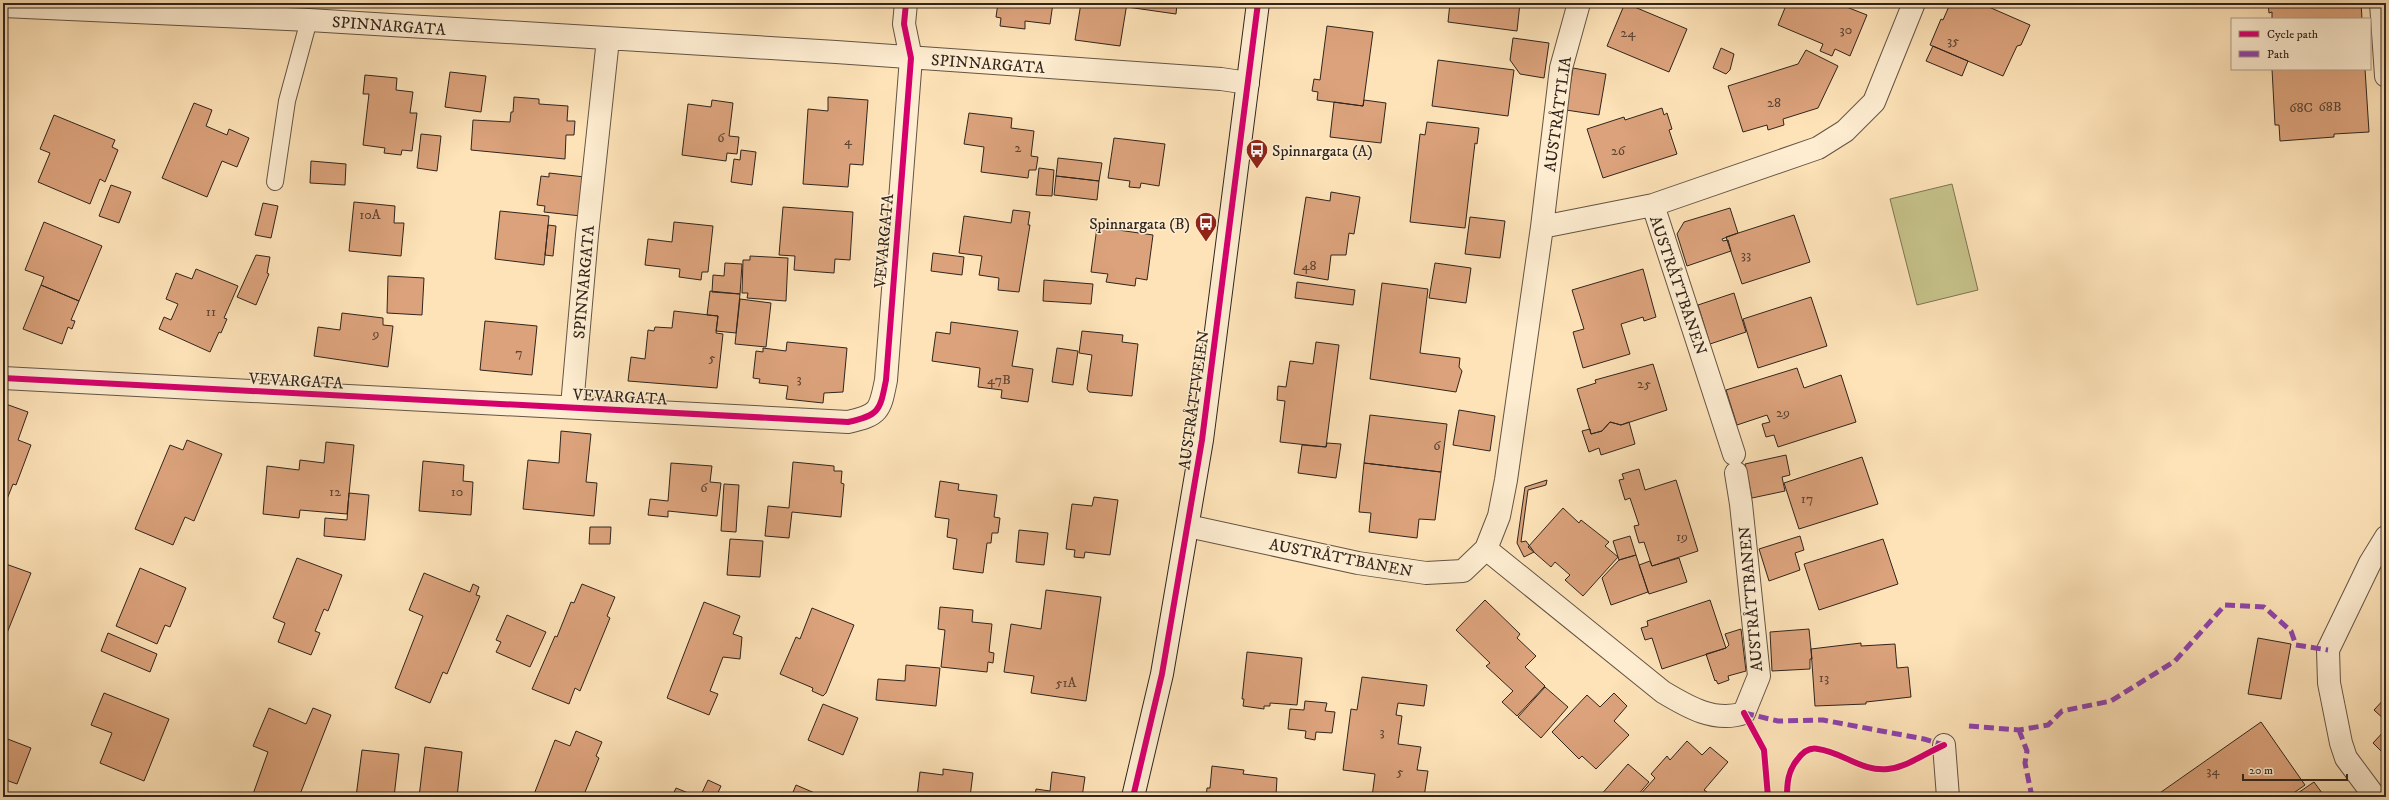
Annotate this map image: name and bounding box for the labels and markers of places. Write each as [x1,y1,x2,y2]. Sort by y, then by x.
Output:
bus stop icon: Spinnargata (A) [1244,137,1270,170]
place label: Spinnargata (A) [1272,141,1373,161]
bus stop icon: Spinnargata (B) [1193,210,1219,243]
place label: Spinnargata (B) [1089,214,1190,234]

